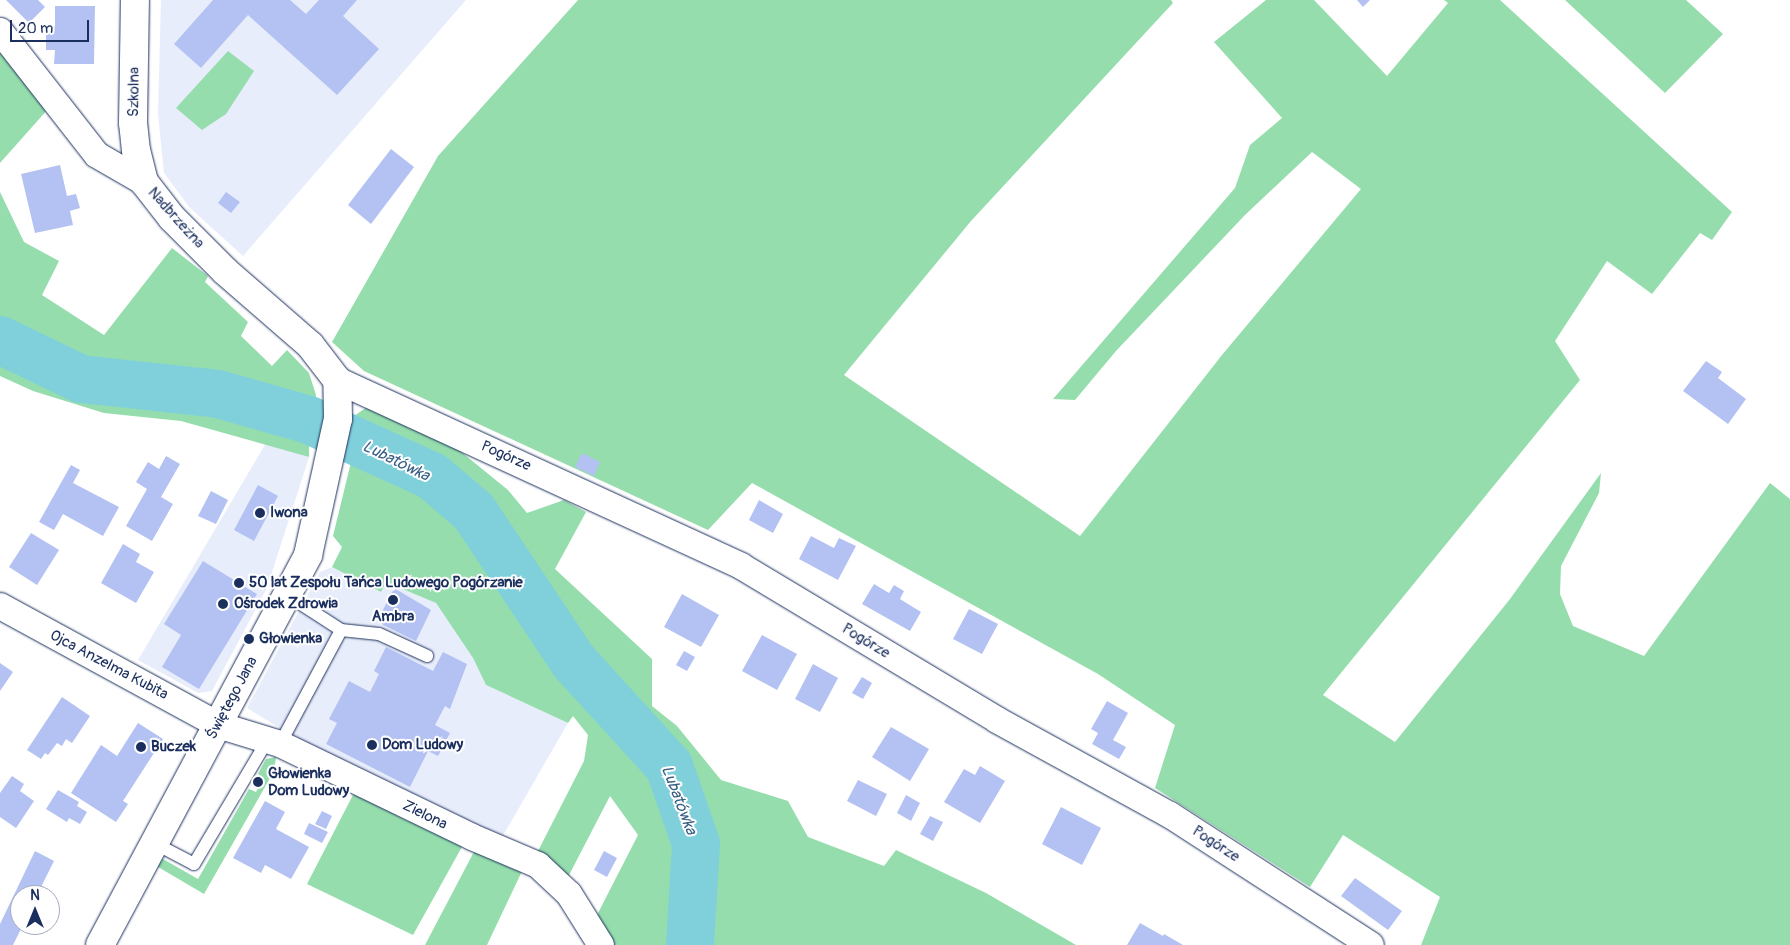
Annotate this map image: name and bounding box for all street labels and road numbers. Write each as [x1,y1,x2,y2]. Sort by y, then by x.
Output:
street label: Szkolna [125,67,143,117]
street label: Nadbrzeżna [144,184,208,252]
street label: Pogórze [478,437,534,475]
street label: Pogórze [839,620,893,662]
street label: Ojca Anzelma Kubita [47,626,171,704]
street label: Świętego Jana [203,654,261,742]
street label: Zielona [400,797,450,833]
street label: Pogórze [1189,822,1243,866]

